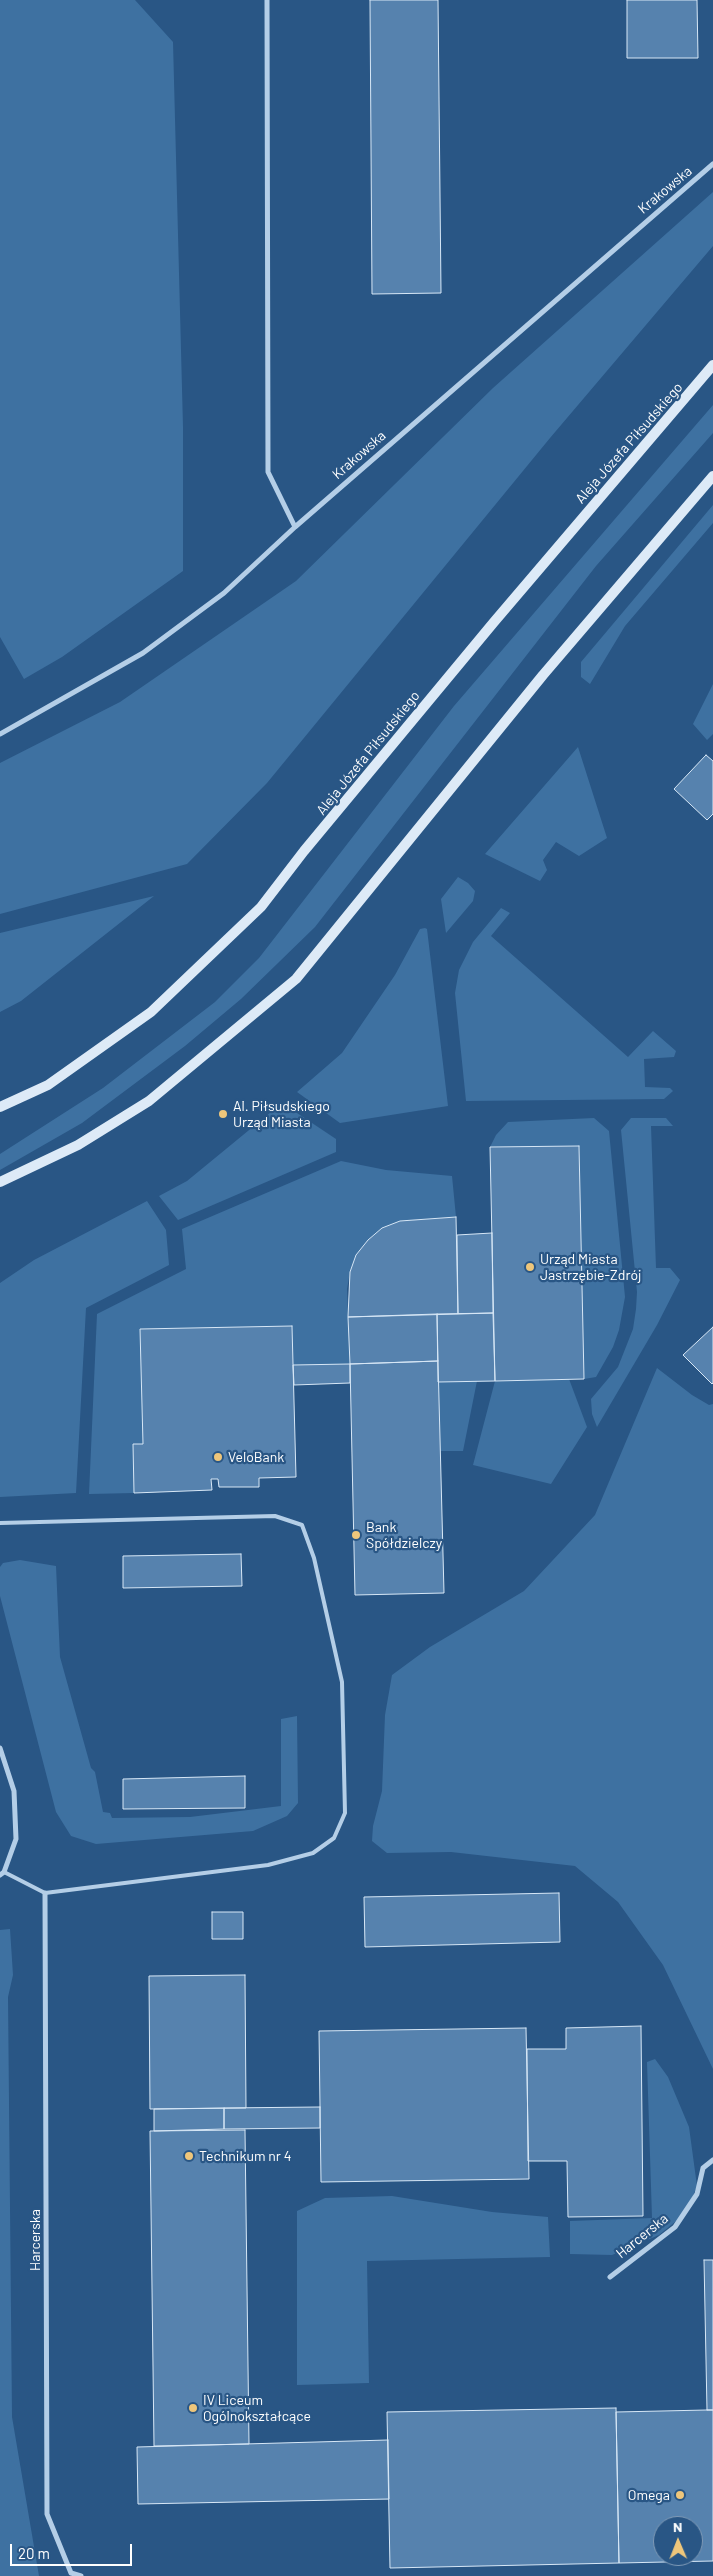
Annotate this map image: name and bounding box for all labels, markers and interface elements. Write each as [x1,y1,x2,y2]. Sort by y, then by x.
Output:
street label: Krakowska [635,163,695,217]
street label: Aleja Józefa Piłsudskiego [572,379,686,507]
street label: Krakowska [329,427,389,483]
street label: Aleja Józefa Piłsudskiego [313,688,423,818]
place label: Al. Piłsudskiego Urząd Miasta [233,1098,330,1130]
marker: Al. Piłsudskiego Urząd Miasta [217,1108,229,1120]
place label: Urząd Miasta Jastrzębie-Zdrój [540,1251,641,1284]
marker: Urząd Miasta Jastrzębie-Zdrój [524,1261,536,1273]
place label: VeloBank [228,1449,284,1465]
marker: VeloBank [212,1451,224,1463]
place label: Bank Spółdzielczy [366,1519,442,1551]
marker: Bank Spółdzielczy [350,1529,362,1541]
place label: Technikum nr 4 [199,2148,291,2164]
marker: Technikum nr 4 [183,2150,195,2162]
street label: Harcerska [27,2209,43,2271]
street label: Harcerska [613,2210,671,2262]
place label: IV Liceum Ogólnokształcące [203,2392,311,2424]
marker: IV Liceum Ogólnokształcące [187,2402,199,2414]
place label: Omega [628,2487,670,2503]
marker: Omega [674,2489,686,2501]
north arrow [653,2516,703,2566]
text: N [673,2518,683,2535]
scale bar [12,2534,135,2566]
text: 20 m [18,2544,50,2562]

